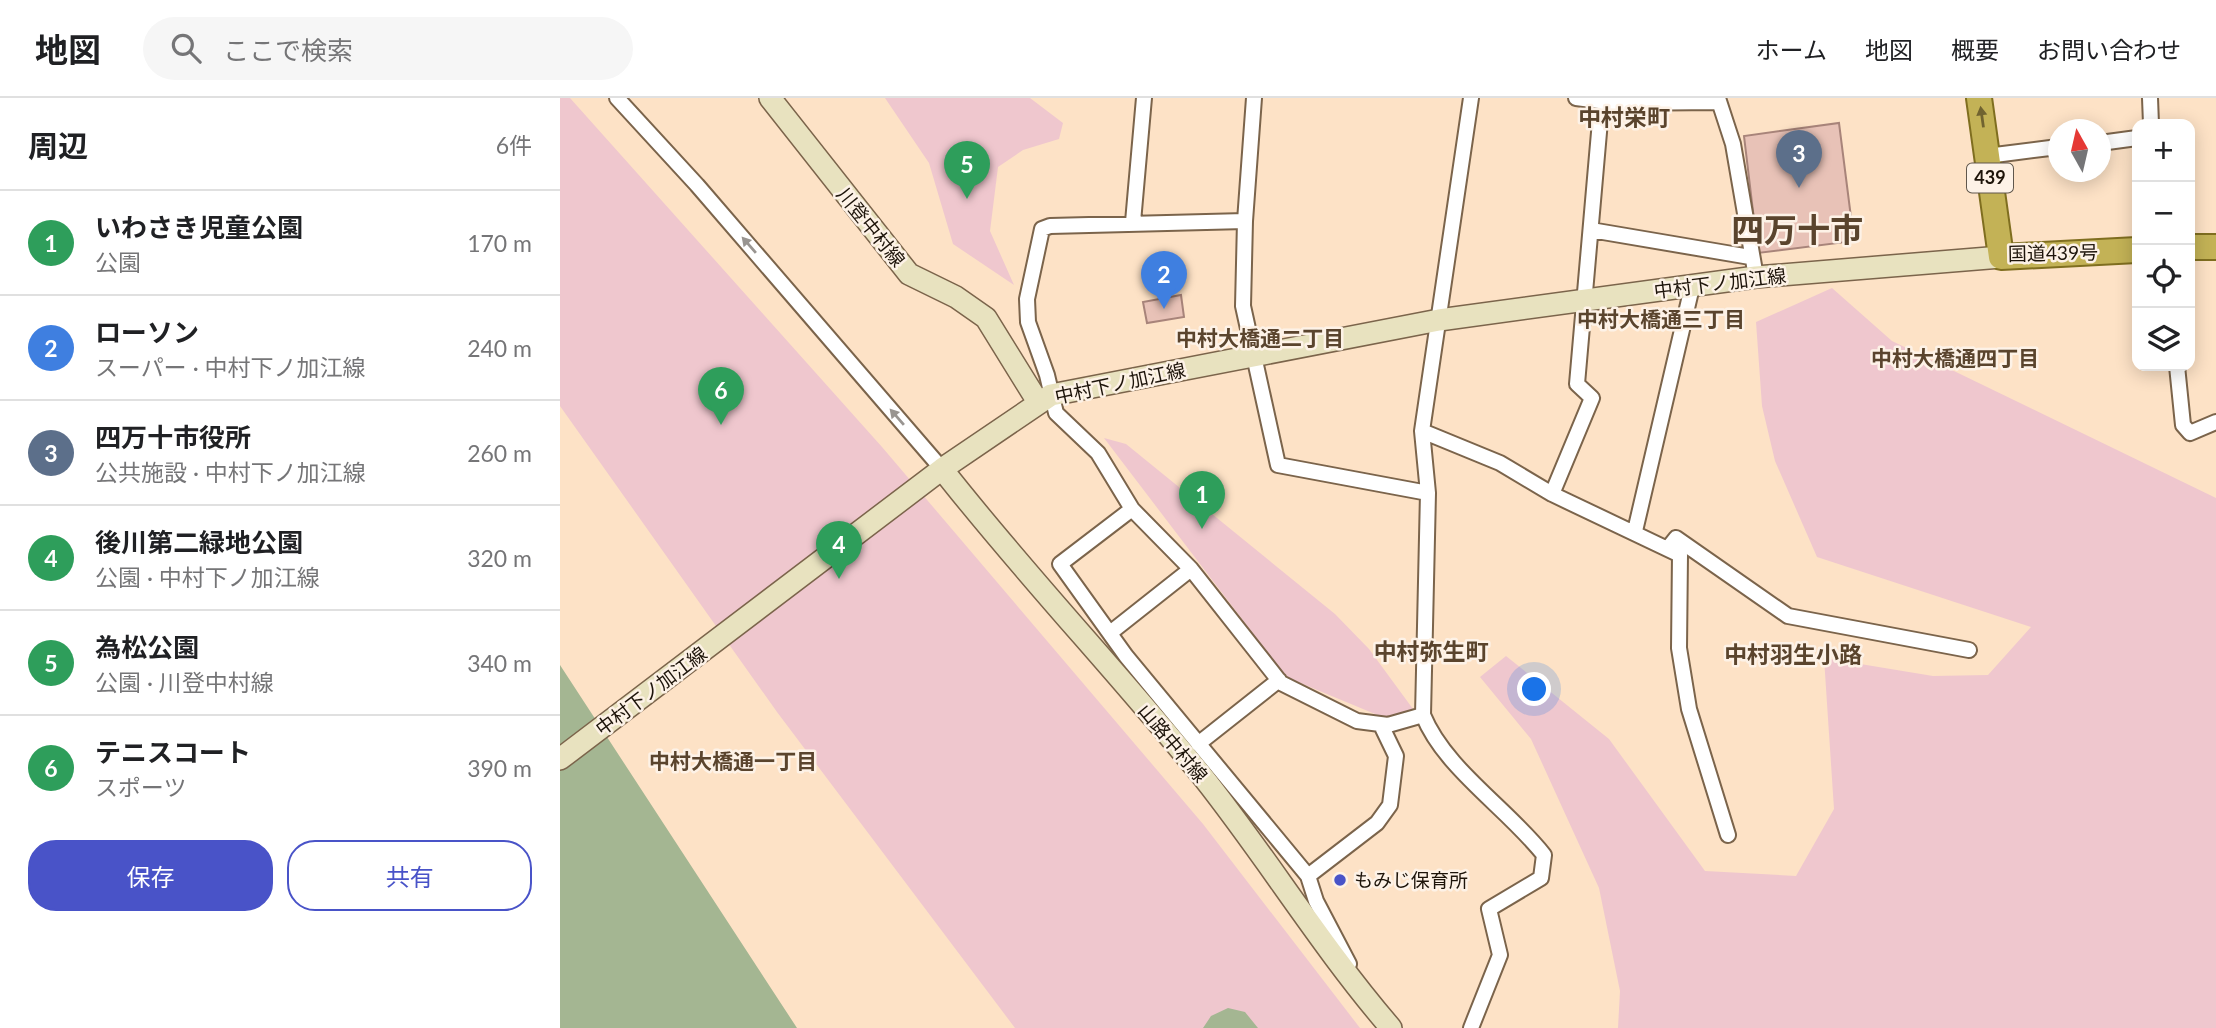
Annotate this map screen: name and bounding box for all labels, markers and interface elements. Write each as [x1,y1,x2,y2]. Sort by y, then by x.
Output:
search box [143,17,633,80]
text: 地図 [35,29,101,69]
icon: search [167,29,205,67]
text: ここで検索 [223,34,353,66]
text: ホーム [1756,35,1827,64]
text: 地図 [1865,35,1913,64]
text: 概要 [1951,35,1999,64]
text: お問い合わせ [2037,35,2181,64]
district label: 中村栄町 [1578,103,1670,131]
one-way arrow [1976,106,1987,128]
north arrow [2048,119,2111,182]
map controls [2132,119,2195,371]
button: + [2132,119,2195,182]
text: 周辺 [28,127,88,163]
pin: 3 [1776,130,1822,188]
text: 6件 [496,131,532,159]
pin: 5 [944,141,990,199]
road number: 439 [1967,164,2013,192]
button: − [2132,182,2195,245]
street label: 川登中村線 [833,183,910,271]
district label: 四万十市 [1731,209,1863,249]
text: いわさき児童公園 [95,211,303,243]
text: 1 [44,229,58,257]
text: 170 m [467,229,532,257]
one-way arrow [741,237,757,254]
street label: 国道439号 [2008,240,2098,265]
button: locate [2132,245,2195,308]
text: 公園 [95,248,141,276]
pin: 2 [1141,251,1187,309]
street label: 中村下ノ加江線 [1653,263,1787,302]
district label: 中村大橋通三丁目 [1577,306,1745,331]
button: layers [2132,308,2195,371]
text: ローソン [95,316,199,348]
district label: 中村大橋通二丁目 [1176,325,1344,350]
text: 2 [44,334,58,362]
text: 240 m [467,334,532,362]
district label: 中村大橋通四丁目 [1871,345,2039,370]
text: スーパー · 中村下ノ加江線 [95,353,366,381]
street label: 中村下ノ加江線 [1052,357,1187,408]
pin: 6 [698,367,744,425]
one-way arrow [889,408,905,426]
text: 四万十市役所 [95,421,251,453]
text: 3 [44,439,58,467]
text: 260 m [467,439,532,467]
text: 公共施設 · 中村下ノ加江線 [95,458,366,486]
pin: 1 [1179,471,1225,529]
pin: 4 [816,521,862,579]
text: 後川第二緑地公園 [95,526,303,558]
text: 4 [44,544,58,572]
text: 320 m [467,544,532,572]
text: 公園 · 中村下ノ加江線 [95,563,320,591]
text: 為松公園 [95,631,199,663]
district label: 中村弥生町 [1374,637,1489,665]
district label: 中村羽生小路 [1724,640,1862,668]
street label: 中村下ノ加江線 [591,641,711,740]
text: 5 [44,649,58,677]
text: 340 m [467,649,532,677]
text: 公園 · 川登中村線 [95,668,274,696]
your location [1517,672,1551,706]
street label: 山路中村線 [1134,699,1213,786]
text: テニスコート [95,736,251,768]
district label: 中村大橋通一丁目 [649,748,817,773]
text: 6 [44,754,58,782]
text: 390 m [467,754,532,782]
text: スポーツ [95,773,187,801]
button: 保存 [28,840,273,911]
button: 共有 [287,840,532,911]
place label: もみじ保育所 [1354,868,1468,891]
marker: もみじ保育所 [1332,872,1348,888]

